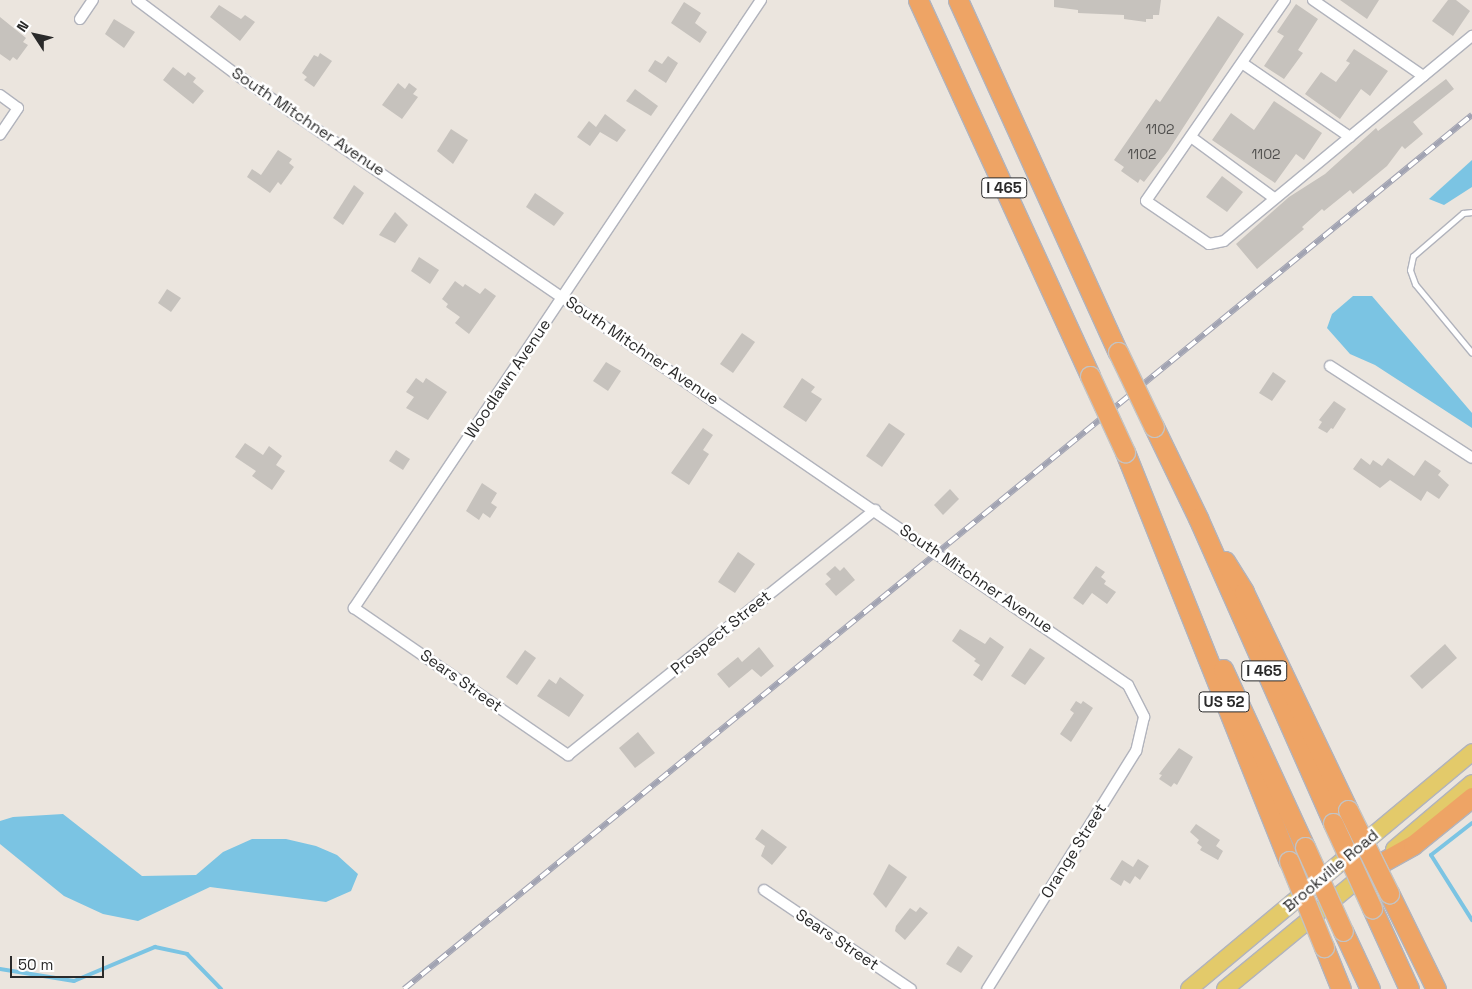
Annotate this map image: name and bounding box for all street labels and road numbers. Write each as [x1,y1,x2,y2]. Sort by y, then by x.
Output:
street label: South Mitchner Avenue [228,63,388,181]
road number: I 465 [980,176,1028,200]
street label: South Mitchner Avenue [562,292,722,410]
street label: Woodlawn Avenue [461,316,555,442]
street label: South Mitchner Avenue [896,520,1056,638]
street label: Prospect Street [667,587,775,679]
street label: Sears Street [416,646,506,716]
road number: I 465 [1240,658,1288,684]
road number: US 52 [1198,690,1250,714]
street label: Orange Street [1037,800,1111,902]
street label: Brookville Road [1280,826,1382,916]
street label: Sears Street [792,905,882,975]

